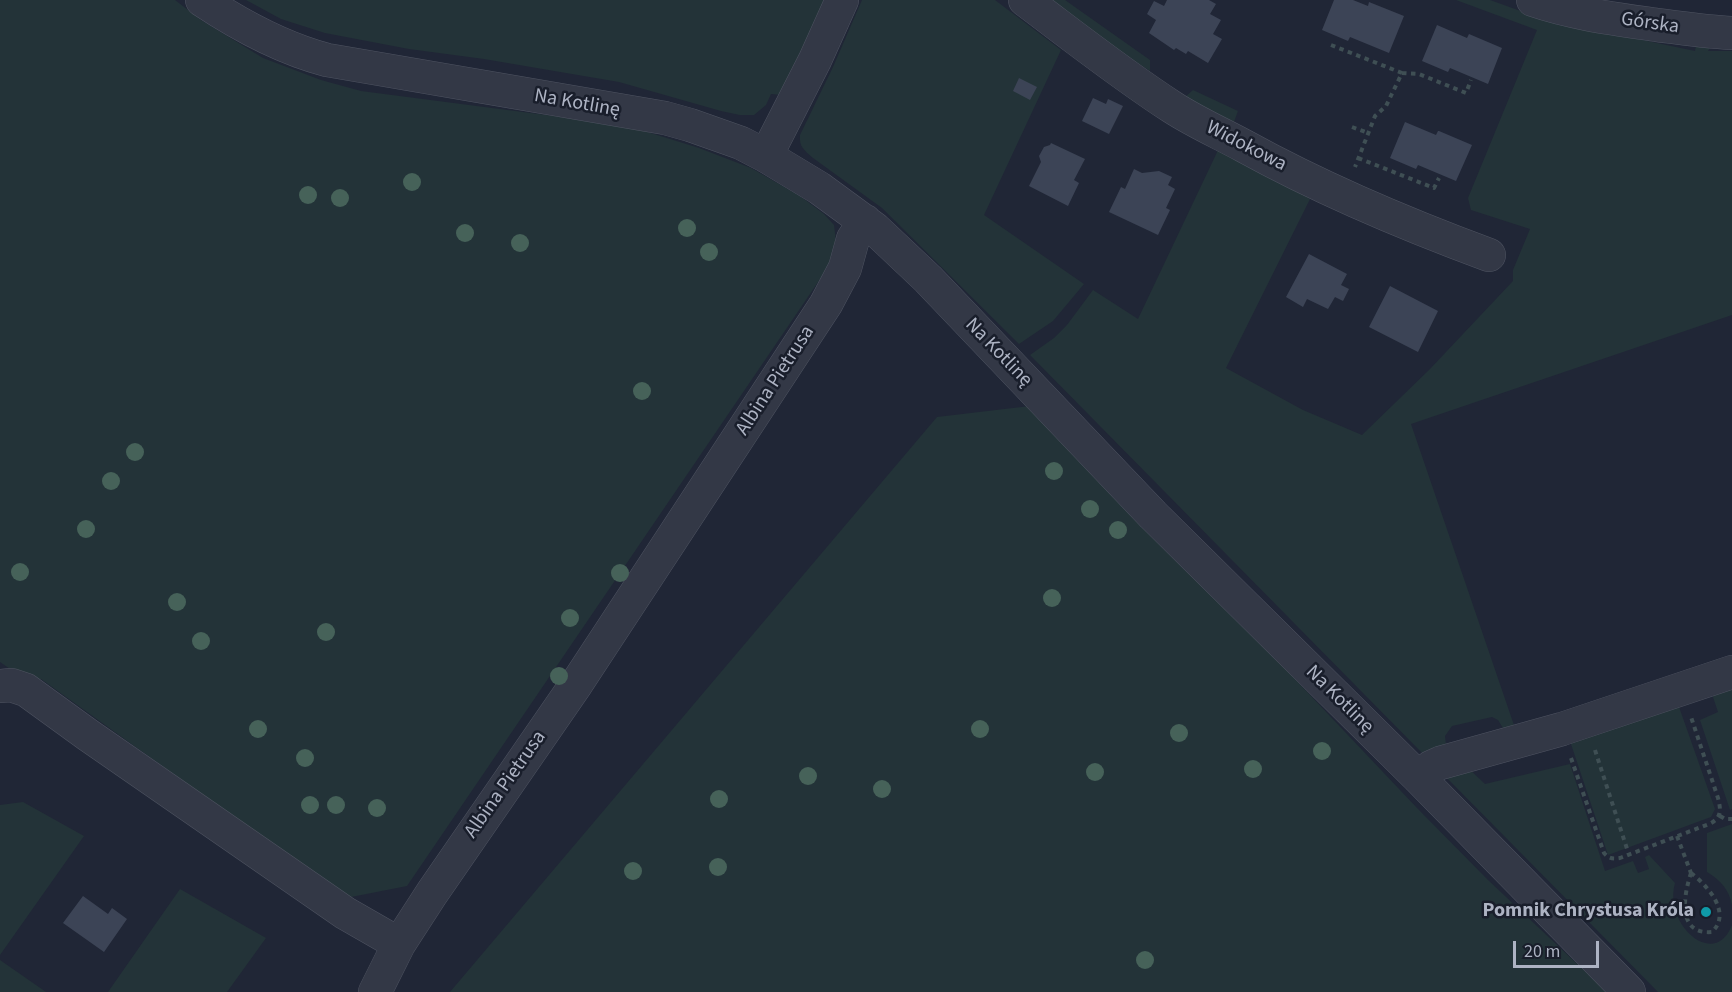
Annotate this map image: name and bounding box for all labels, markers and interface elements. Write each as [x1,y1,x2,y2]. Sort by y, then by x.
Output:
street label: Górska [1620,8,1680,40]
street label: Na Kotlinę [532,85,622,123]
street label: Widokowa [1202,117,1290,177]
street label: Na Kotlinę [959,314,1037,392]
street label: Albina Pietrusa [732,322,820,440]
street label: Na Kotlinę [1300,661,1378,739]
street label: Albina Pietrusa [460,727,552,843]
place label: Pomnik Chrystusa Króla [1482,900,1694,924]
marker: Pomnik Chrystusa Króla [1699,905,1713,919]
scale bar [1516,929,1602,967]
text: 20 m [1524,939,1560,964]

